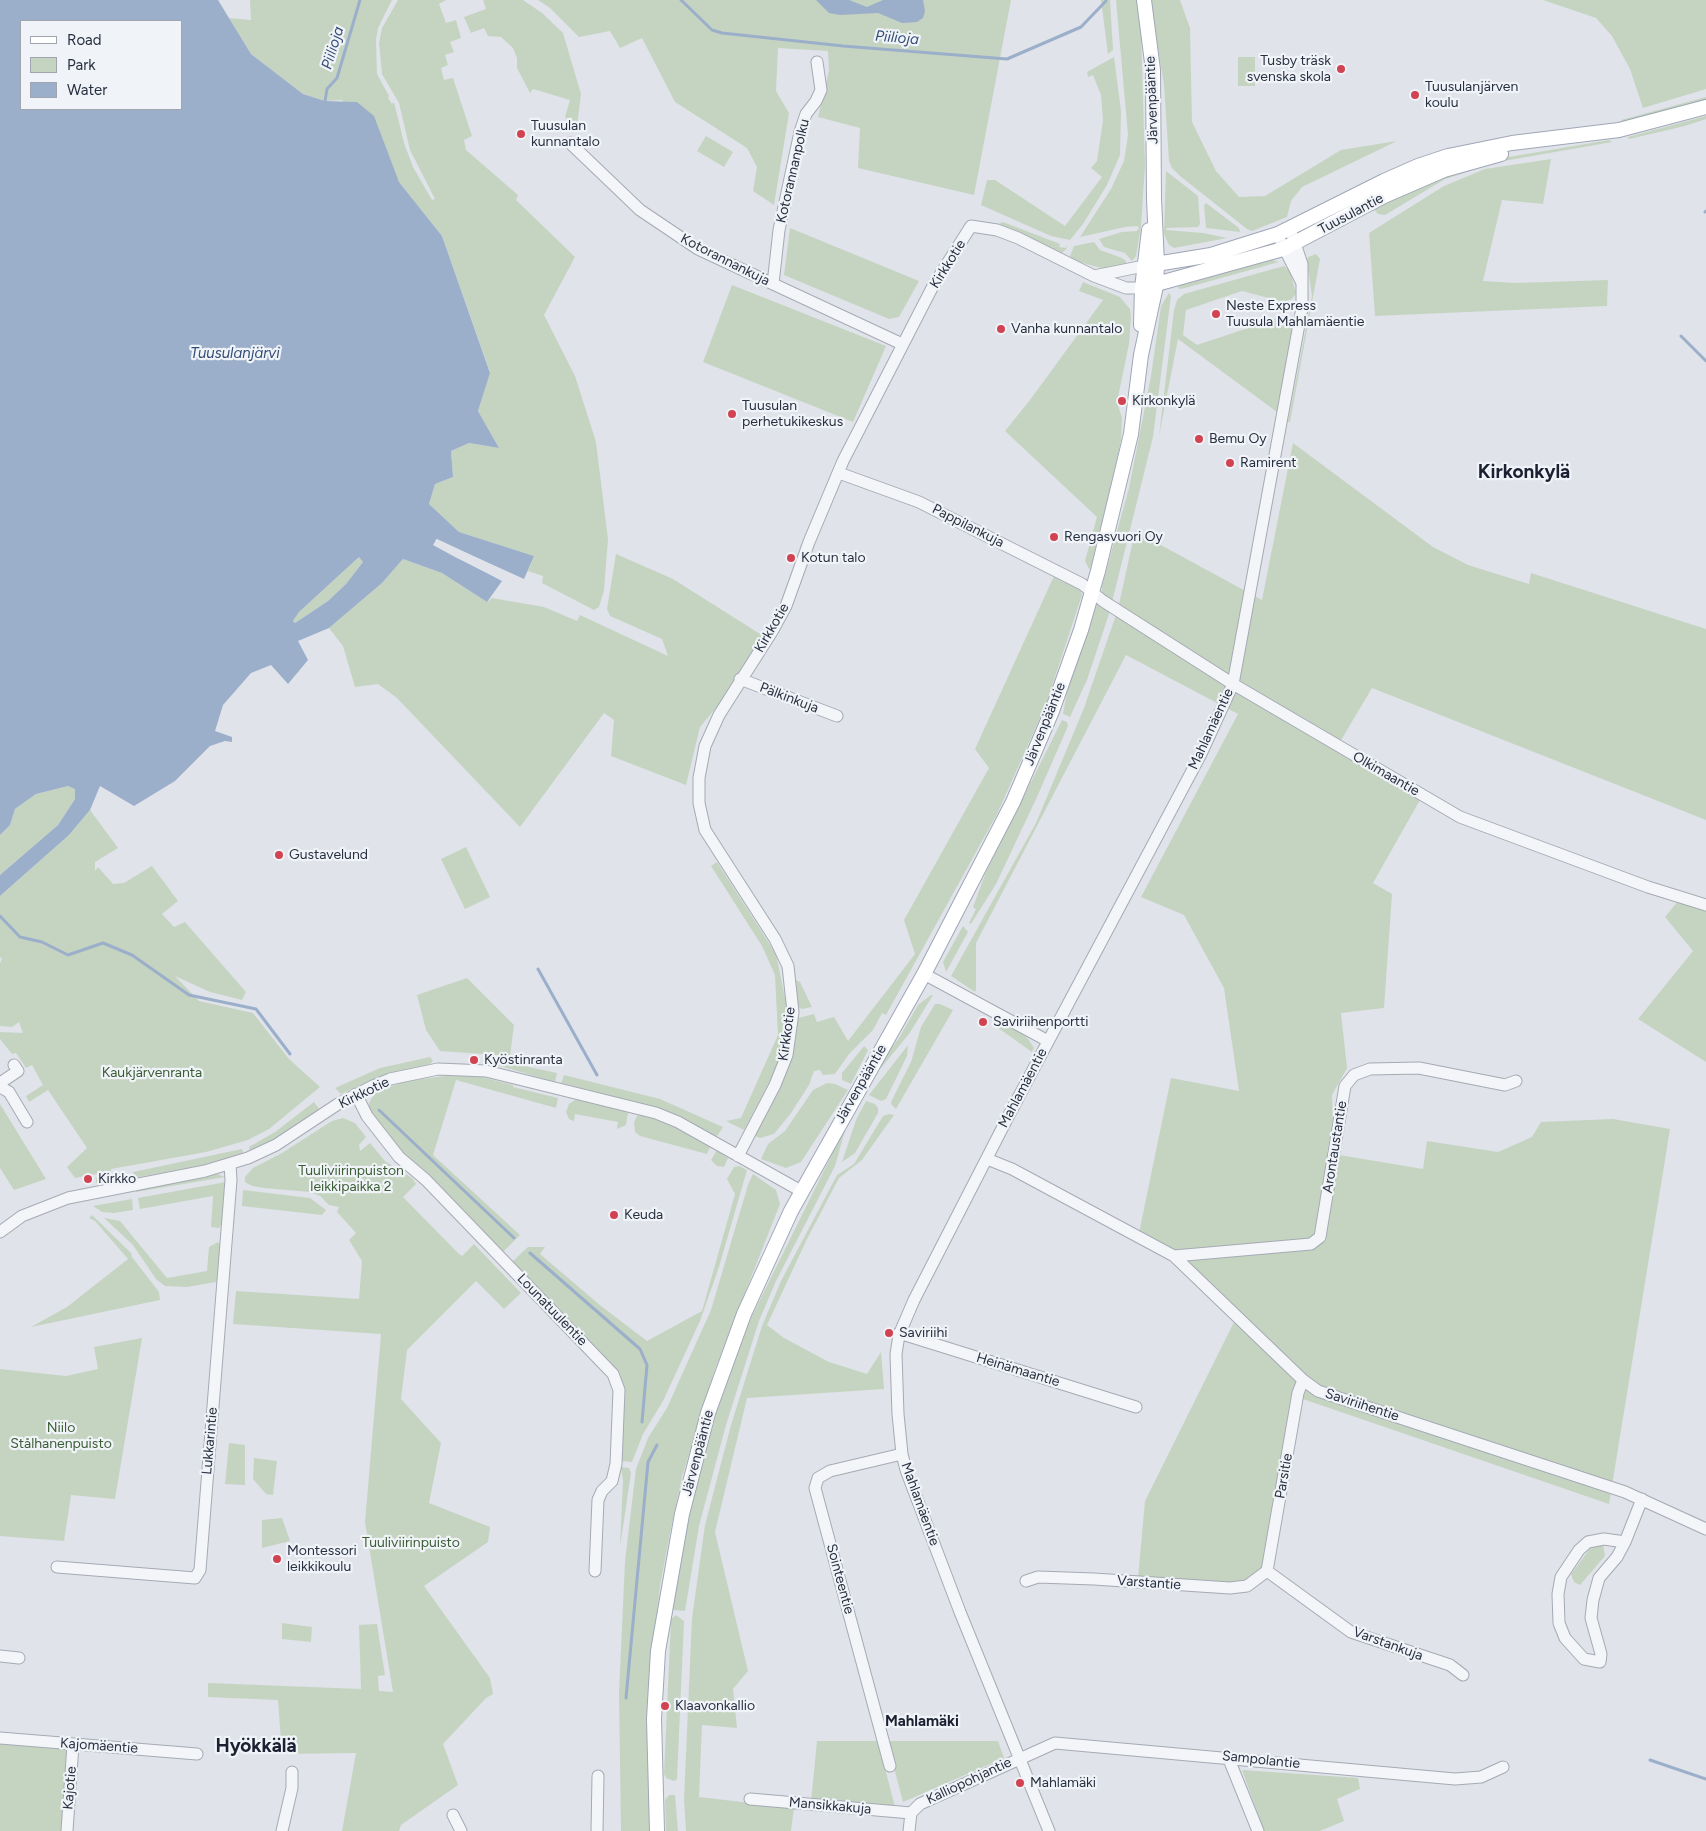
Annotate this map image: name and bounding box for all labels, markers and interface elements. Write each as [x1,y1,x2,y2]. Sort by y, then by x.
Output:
legend [20,20,182,110]
water label: Piilioja [318,24,348,72]
water label: Piilioja [874,27,920,49]
text: Road [67,31,102,49]
place label: Tusby träsk svenska skola [1247,53,1331,85]
text: Park [67,56,96,74]
street label: Järvenpääntie [1142,56,1162,144]
marker: Tusby träsk svenska skola [1335,63,1347,75]
place label: Tuusulanjärven koulu [1425,79,1518,111]
text: Water [67,81,107,99]
marker: Tuusulanjärven koulu [1409,89,1421,101]
street label: Kotorannanpolku [773,117,813,225]
place label: Tuusulan kunnantalo [531,118,600,150]
marker: Tuusulan kunnantalo [515,128,527,140]
street label: Tuusulantie [1316,190,1386,238]
street label: Kotorannankuja [678,230,772,290]
street label: Kirkkotie [927,237,969,291]
place label: Neste Express Tuusula Mahlamäentie [1226,298,1364,331]
marker: Neste Express Tuusula Mahlamäentie [1210,308,1222,320]
place label: Vanha kunnantalo [1011,321,1122,337]
marker: Vanha kunnantalo [995,323,1007,335]
water label: Tuusulanjärvi [190,345,280,363]
place label: Kirkonkylä [1132,393,1195,409]
marker: Kirkonkylä [1116,395,1128,407]
place label: Tuusulan perhetukikeskus [742,398,843,431]
marker: Tuusulan perhetukikeskus [726,408,738,420]
place label: Bemu Oy [1209,431,1267,447]
marker: Bemu Oy [1193,433,1205,445]
place label: Ramirent [1240,455,1297,471]
marker: Ramirent [1224,457,1236,469]
district label: Kirkonkylä [1478,461,1570,483]
street label: Pappilankuja [929,501,1007,551]
place label: Rengasvuori Oy [1064,529,1163,545]
marker: Rengasvuori Oy [1048,531,1060,543]
place label: Kotun talo [801,550,866,566]
marker: Kotun talo [785,552,797,564]
street label: Kirkkotie [751,600,793,656]
street label: Pälkinkuja [757,679,821,717]
street label: Järvenpääntie [1021,680,1069,768]
street label: Mahlamäentie [1185,686,1237,772]
street label: Olkimaantie [1350,748,1422,800]
place label: Gustavelund [289,847,368,863]
marker: Gustavelund [273,849,285,861]
street label: Kirkkotie [775,1006,799,1062]
place label: Saviriihenportti [993,1014,1089,1030]
marker: Saviriihenportti [977,1016,989,1028]
street label: Järvenpääntie [832,1042,890,1126]
street label: Mahlamäentie [995,1045,1051,1131]
place label: Kyöstinranta [484,1052,563,1068]
marker: Kyöstinranta [468,1054,480,1066]
park label: Kaukjärvenranta [102,1065,202,1081]
street label: Kirkkotie [336,1074,392,1112]
street label: Arontaustantie [1319,1100,1351,1194]
park label: Tuuliviirinpuiston leikkipaikka 2 [298,1163,404,1196]
place label: Kirkko [98,1171,136,1187]
marker: Kirkko [82,1173,94,1185]
place label: Keuda [624,1207,663,1223]
marker: Keuda [608,1209,620,1221]
street label: Lounatuulentie [513,1270,591,1350]
place label: Saviriihi [899,1325,947,1341]
marker: Saviriihi [883,1327,895,1339]
street label: Heinämaantie [974,1349,1062,1391]
street label: Saviriihentie [1323,1385,1401,1425]
street label: Lukkarintie [199,1407,221,1475]
street label: Järvenpääntie [678,1408,718,1498]
park label: Niilo Stålhanenpuisto [10,1420,112,1452]
street label: Parsitie [1272,1452,1296,1500]
street label: Mahlamäentie [897,1460,943,1548]
park label: Tuuliviirinpuisto [362,1535,460,1551]
street label: Sointeentie [823,1542,857,1616]
place label: Montessori leikkikoulu [287,1543,357,1575]
marker: Montessori leikkikoulu [271,1553,283,1565]
street label: Varstantie [1117,1572,1181,1594]
street label: Varstankuja [1351,1624,1425,1664]
place label: Klaavonkallio [675,1698,755,1714]
marker: Klaavonkallio [659,1700,671,1712]
district label: Mahlamäki [885,1713,959,1731]
street label: Kajomäentie [59,1735,139,1757]
district label: Hyökkälä [215,1735,297,1757]
street label: Sampolantie [1221,1748,1301,1772]
street label: Kalliopohjantie [924,1754,1014,1808]
street label: Kajotie [60,1766,80,1810]
place label: Mahlamäki [1030,1775,1096,1791]
marker: Mahlamäki [1014,1777,1026,1789]
street label: Mansikkakuja [788,1794,872,1818]

